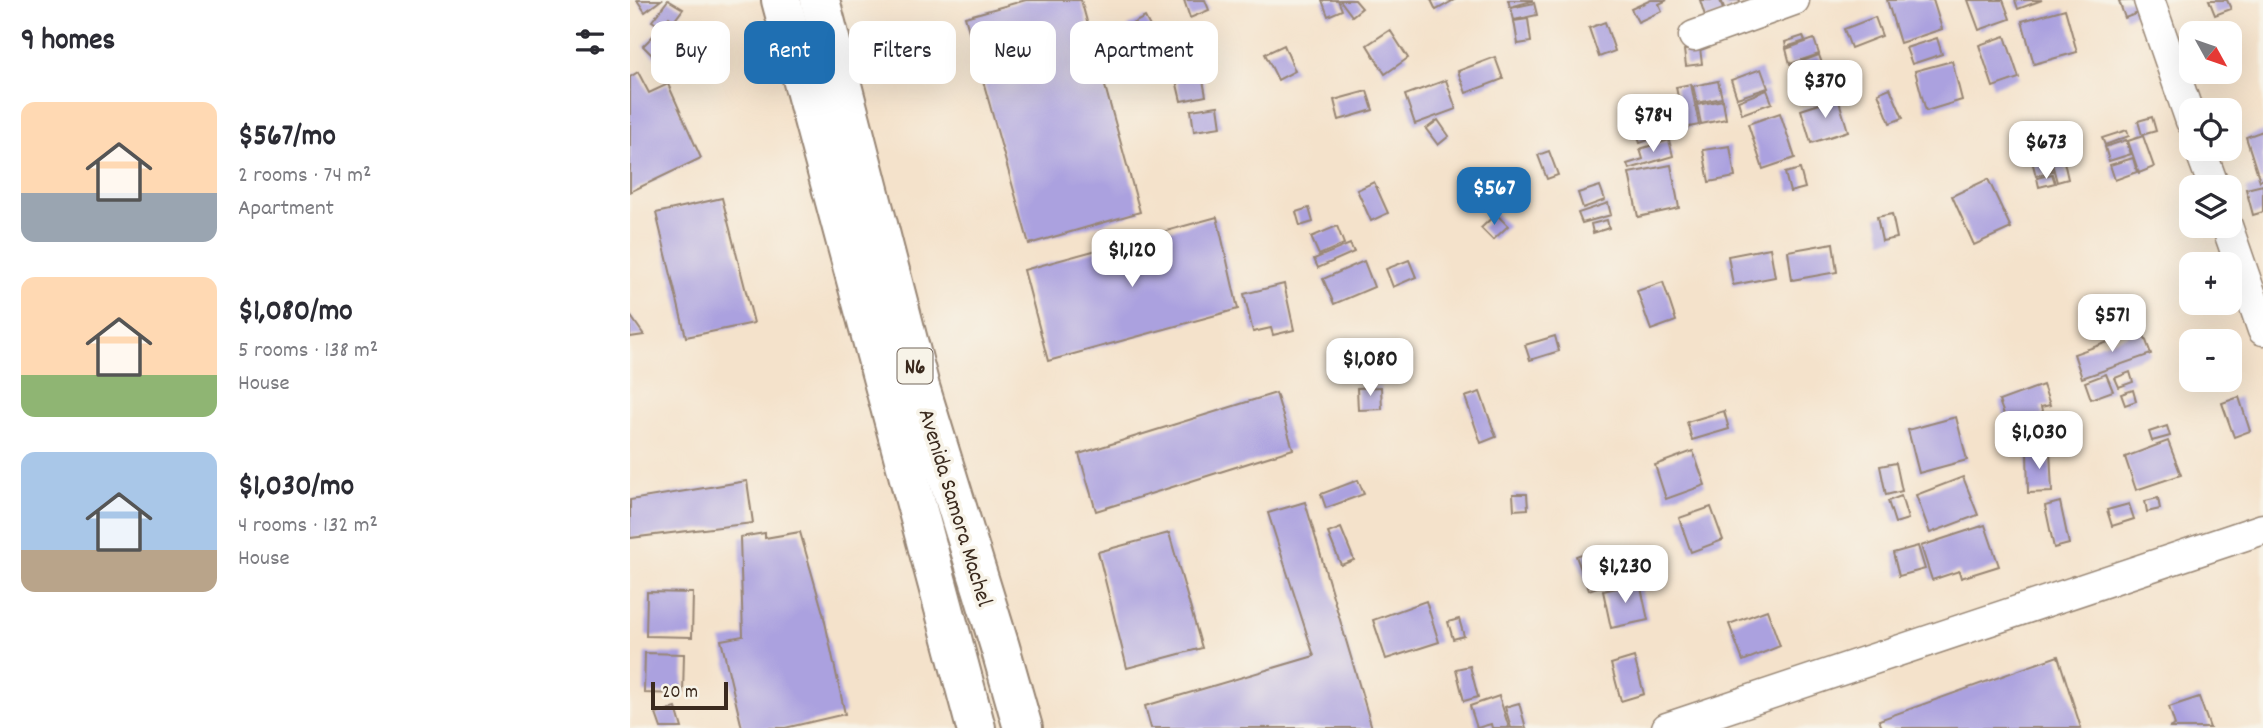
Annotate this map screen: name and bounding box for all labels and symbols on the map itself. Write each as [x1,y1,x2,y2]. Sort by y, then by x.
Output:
north arrow [2179,21,2242,84]
pin: $370 [1784,60,1866,120]
pin: $784 [1612,94,1694,154]
pin: $673 [2005,122,2087,181]
pin: $567 [1453,168,1535,227]
pin: $1,120 [1075,230,1189,289]
pin: $571 [2071,294,2153,354]
pin: $1,080 [1313,338,1427,398]
road number: N6 [898,348,932,384]
street label: Avenida Samora Machel [908,405,1000,611]
pin: $1,030 [1982,412,2096,471]
pin: $1,230 [1568,546,1682,605]
scale bar [651,679,728,711]

